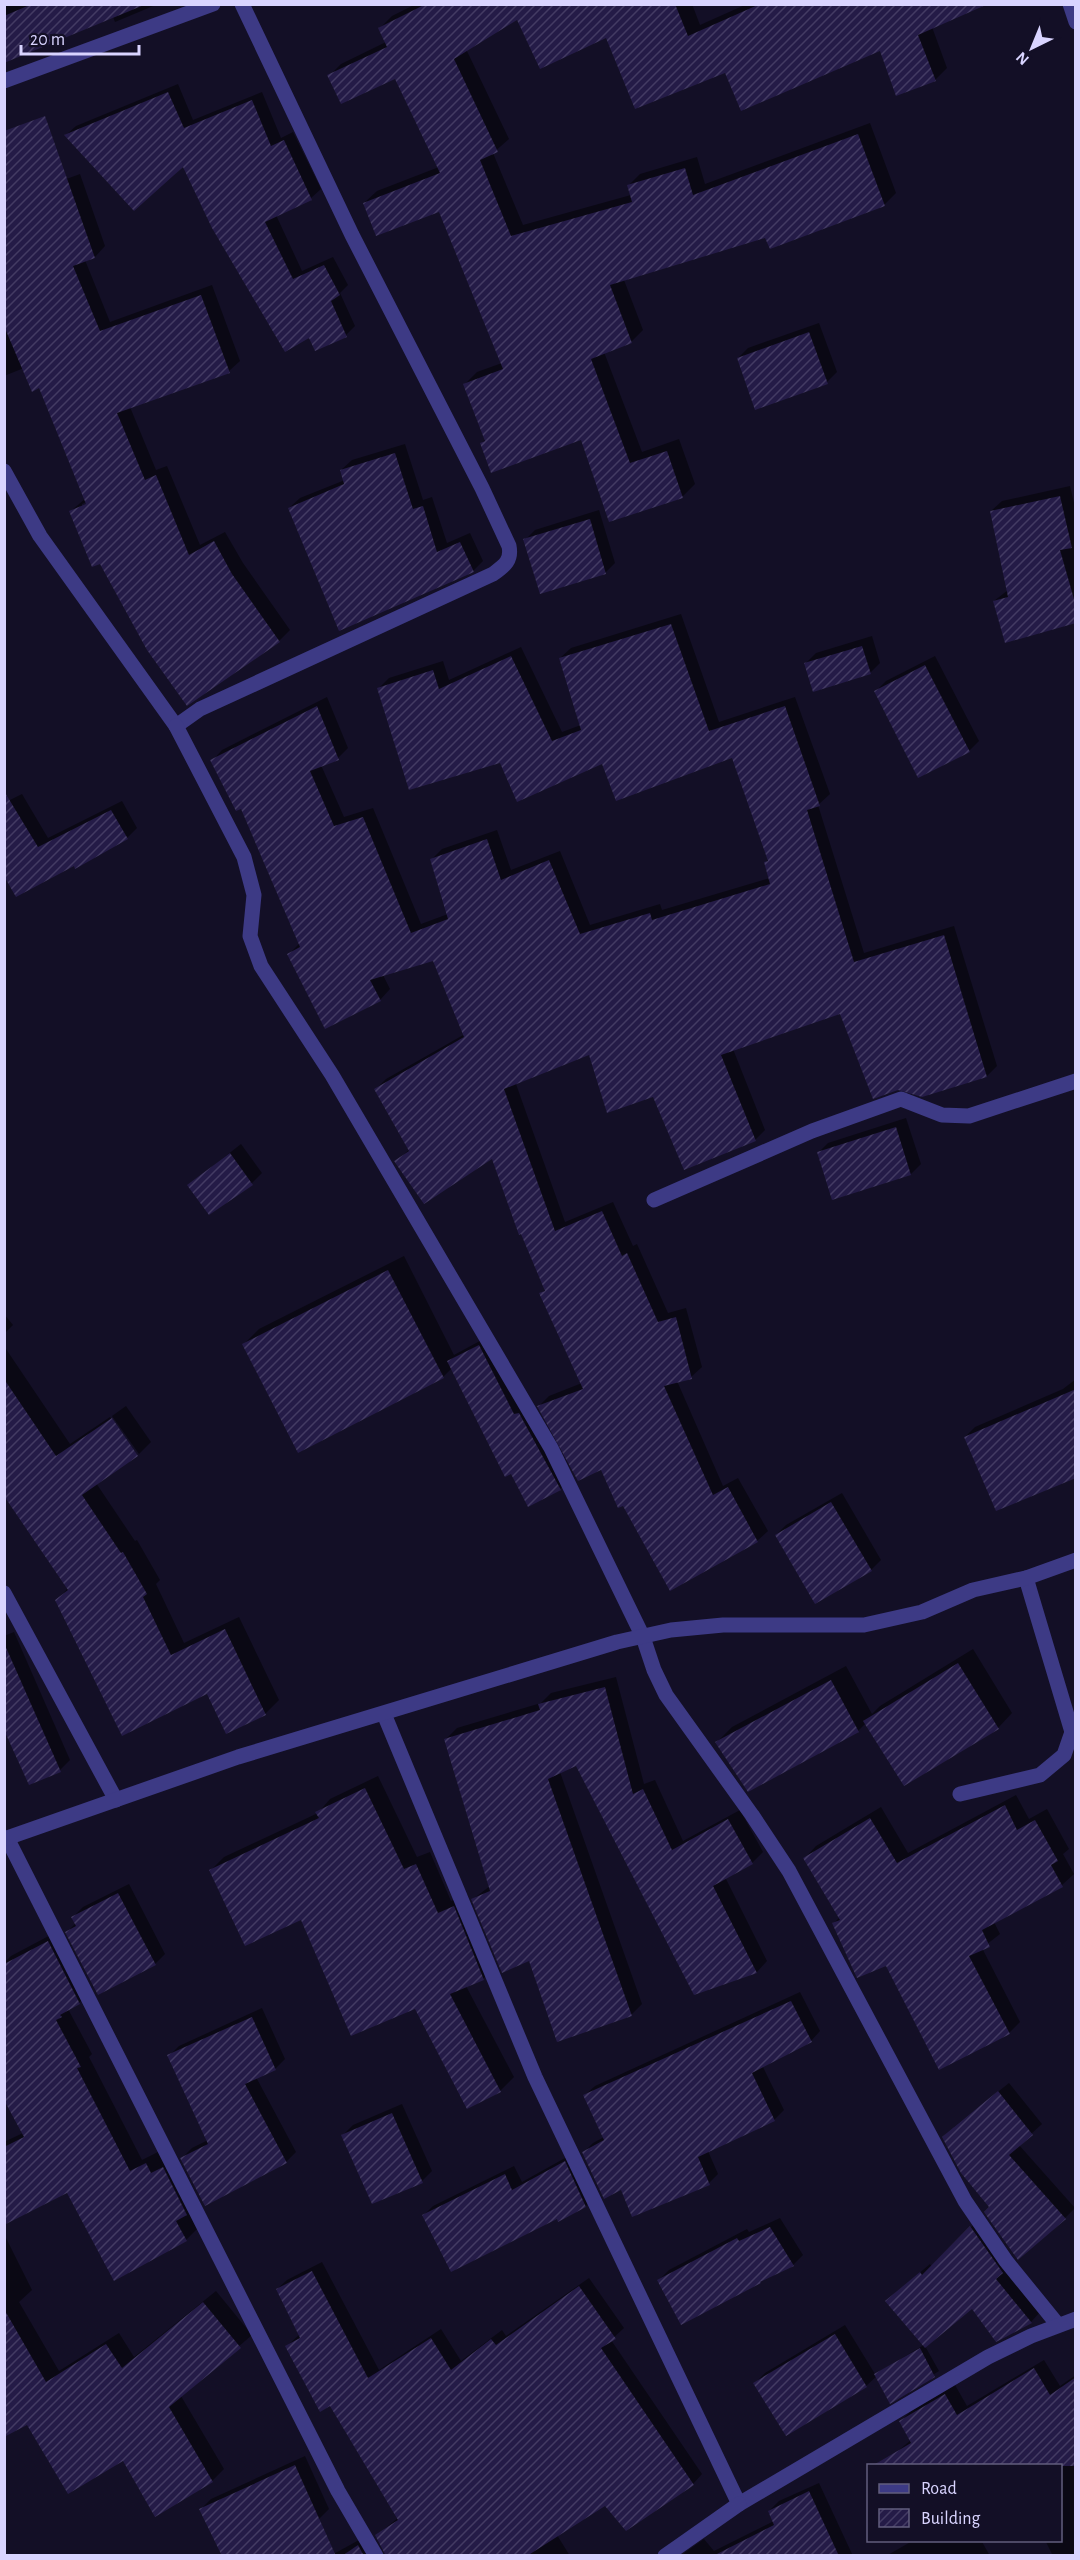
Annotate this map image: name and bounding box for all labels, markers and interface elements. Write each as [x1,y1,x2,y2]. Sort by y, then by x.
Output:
scale bar [21,18,140,56]
north arrow [1002,18,1062,78]
text: 20 m [30,31,65,49]
text: N [1013,49,1032,68]
legend [867,2464,1062,2542]
text: Road [921,2480,957,2498]
text: Building [921,2510,981,2528]

